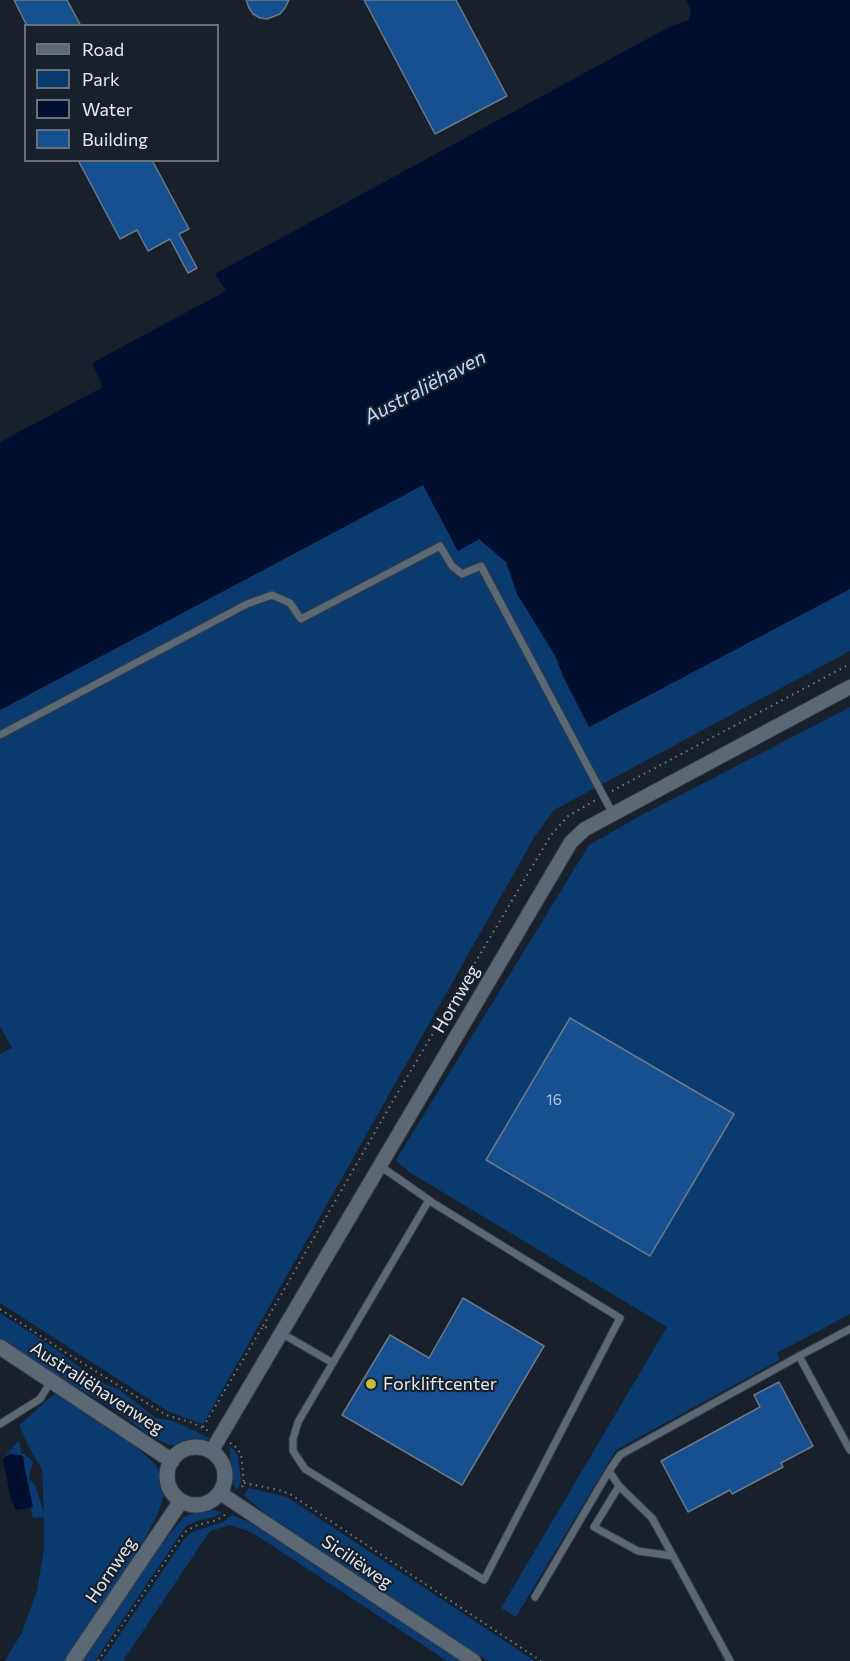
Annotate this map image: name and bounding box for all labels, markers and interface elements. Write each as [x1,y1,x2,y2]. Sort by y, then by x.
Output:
legend [24,24,219,162]
text: Road [82,38,124,60]
text: Park [82,68,120,90]
text: Water [82,98,133,120]
text: Building [82,128,148,150]
water label: Australiëhaven [360,345,490,429]
street label: Hornweg [428,961,484,1037]
house number: 16 [546,1091,562,1109]
street label: Australiëhavenweg [26,1337,168,1439]
place label: Forkliftcenter [383,1373,497,1395]
marker: Forkliftcenter [364,1377,378,1391]
street label: Siciliëweg [318,1531,396,1593]
street label: Hornweg [81,1533,141,1607]

